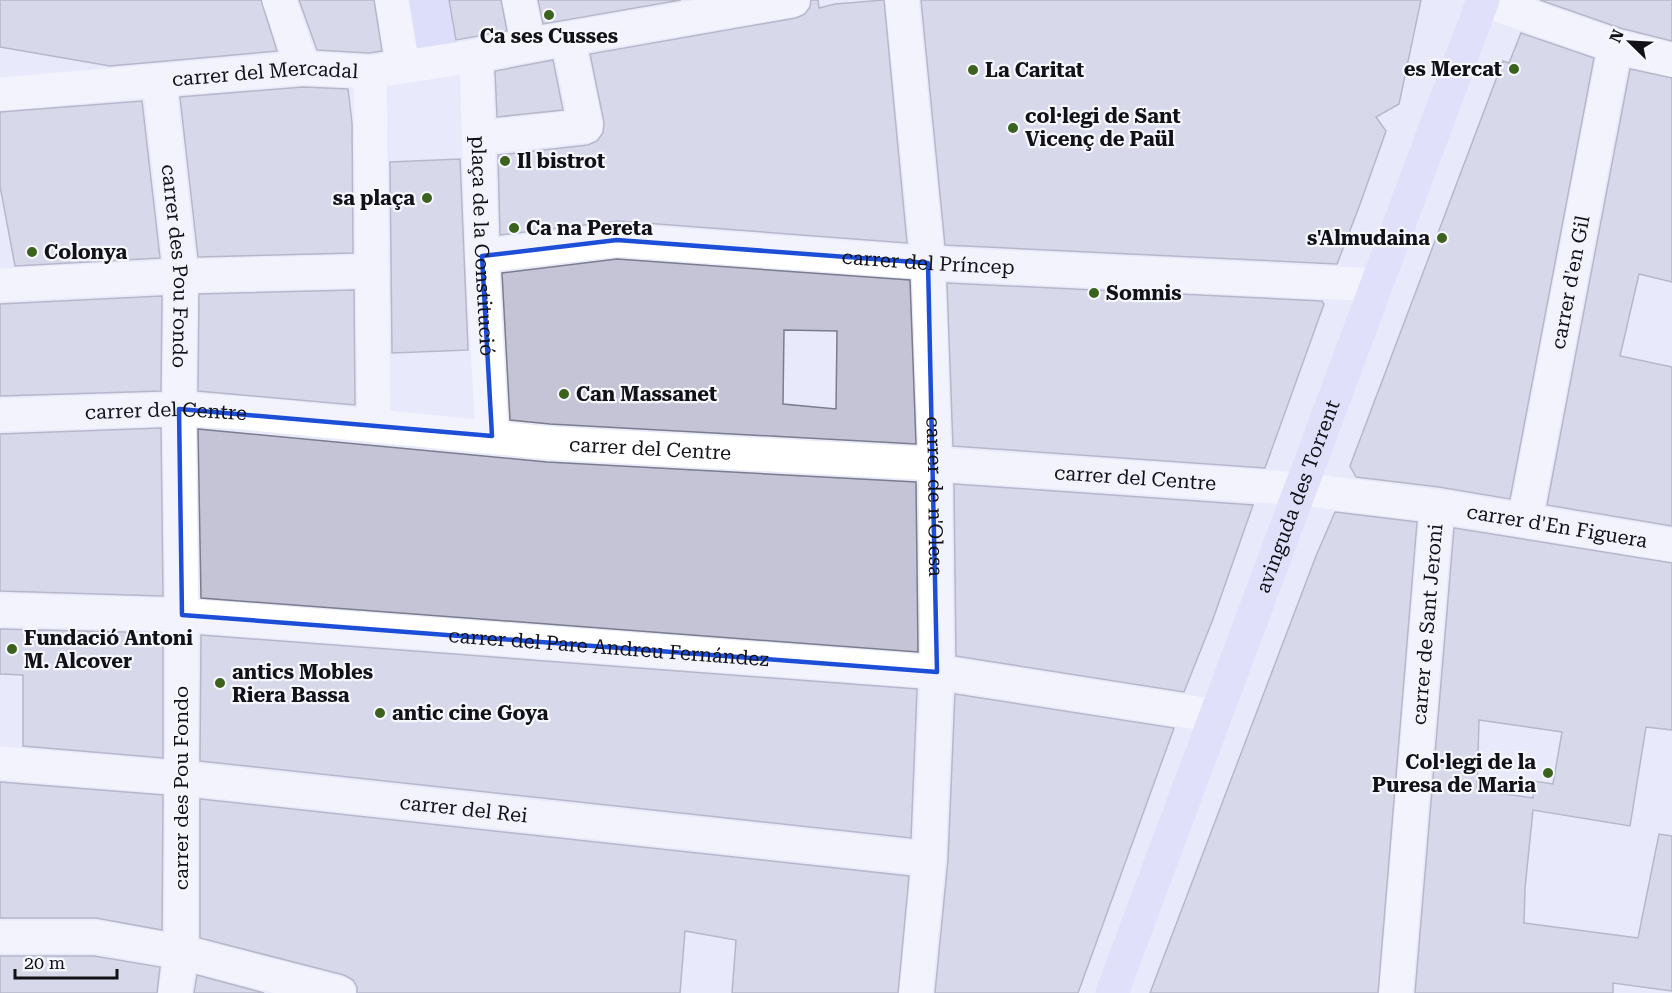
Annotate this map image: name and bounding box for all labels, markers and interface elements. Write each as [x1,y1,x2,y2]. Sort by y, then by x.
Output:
marker: Ca ses Cusses [542,8,556,22]
north arrow [1600,12,1660,72]
place label: Ca ses Cusses [480,24,618,48]
text: N [1606,27,1628,46]
street label: carrer del Mercadal [171,56,359,91]
place label: es Mercat [1404,57,1502,81]
place label: La Caritat [985,58,1084,82]
marker: es Mercat [1507,62,1521,76]
marker: La Caritat [966,63,980,77]
place label: col·legi de Sant Vicenç de Paül [1025,104,1181,151]
marker: col·legi de Sant Vicenç de Paül [1006,121,1020,135]
street label: plaça de la Constitució [466,135,500,357]
place label: Il bistrot [517,149,605,173]
marker: Il bistrot [498,154,512,168]
street label: carrer des Pou Fondo [156,163,193,368]
place label: sa plaça [333,186,415,210]
marker: sa plaça [420,191,434,205]
street label: carrer d'en Gil [1546,213,1595,351]
place label: Ca na Pereta [526,216,653,240]
marker: Ca na Pereta [507,221,521,235]
place label: s'Almudaina [1307,226,1430,250]
marker: s'Almudaina [1435,231,1449,245]
place label: Colonya [44,240,128,264]
marker: Colonya [25,245,39,259]
street label: carrer del Príncep [841,245,1015,279]
place label: Somnis [1106,281,1182,305]
marker: Somnis [1087,286,1101,300]
place label: Can Massanet [576,382,717,406]
marker: Can Massanet [557,387,571,401]
street label: avinguda des Torrent [1251,396,1345,596]
street label: carrer del Centre [84,397,248,425]
street label: carrer de n'Olesa [921,416,948,577]
street label: carrer del Centre [568,432,732,465]
street label: carrer del Centre [1054,460,1217,495]
street label: carrer d'En Figuera [1465,499,1649,553]
street label: carrer de Sant Jeroni [1407,523,1447,726]
street label: carrer del Pare Andreu Fernández [448,623,770,671]
place label: Fundació Antoni M. Alcover [24,626,193,673]
marker: Fundació Antoni M. Alcover [5,642,19,656]
place label: antics Mobles Riera Bassa [232,660,373,707]
marker: antics Mobles Riera Bassa [213,676,227,690]
street label: carrer des Pou Fondo [169,686,193,890]
place label: antic cine Goya [392,701,549,725]
marker: antic cine Goya [373,706,387,720]
place label: Col·legi de la Puresa de Maria [1372,750,1536,797]
marker: Col·legi de la Puresa de Maria [1541,766,1555,780]
street label: carrer del Rei [399,790,529,828]
scale bar [15,942,117,980]
text: 20 m [24,952,65,973]

